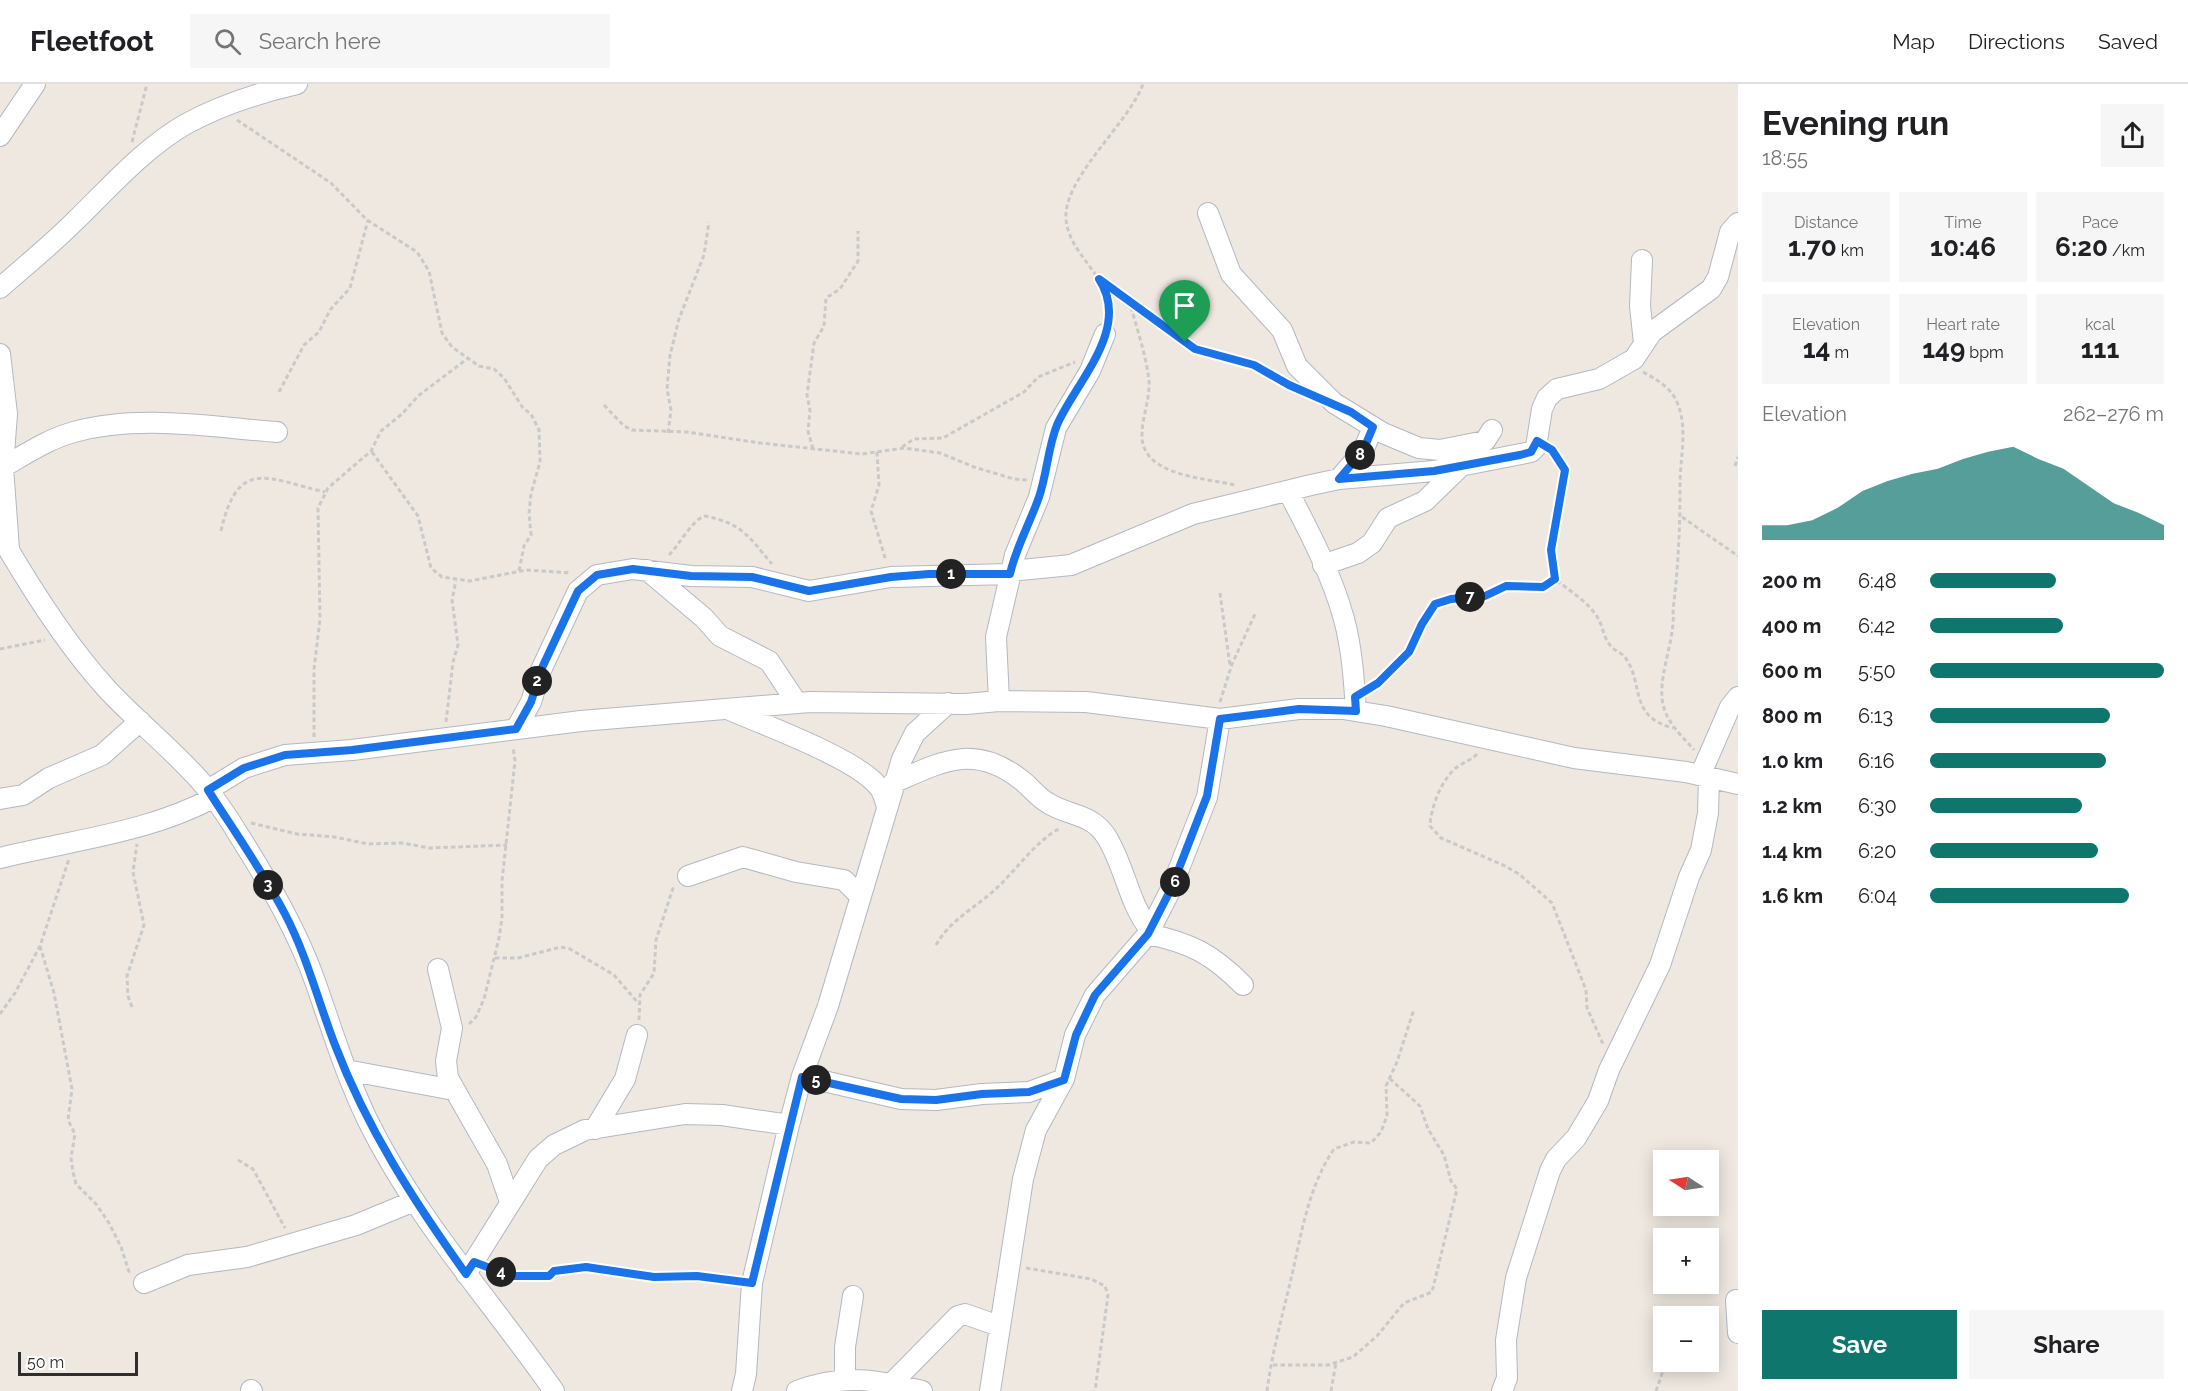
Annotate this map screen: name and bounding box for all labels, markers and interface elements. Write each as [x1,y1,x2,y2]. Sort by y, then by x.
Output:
search box [190,14,610,68]
text: Fleetfoot [30,25,154,58]
icon: search [211,25,244,58]
text: Search here [259,28,381,54]
text: Map [1892,29,1935,54]
text: Directions [1968,29,2065,54]
text: Saved [2098,29,2158,54]
text: Evening run [1762,104,1949,143]
button: share [2101,104,2164,167]
text: 18:55 [1762,146,1808,170]
text: Distance [1794,213,1858,232]
text: Time [1944,213,1982,232]
text: Pace [2082,213,2118,232]
text: 1.70 [1788,232,1837,262]
text: 10:46 [1930,232,1996,262]
text: 6:20 [2055,232,2108,262]
text: km [1837,241,1864,260]
text: /km [2108,241,2145,260]
pin [1159,280,1210,342]
icon: arrive [1168,289,1201,322]
text: Elevation [1792,315,1860,334]
text: Heart rate [1926,315,2000,334]
text: kcal [2085,315,2115,334]
text: 14 [1803,334,1830,364]
text: 149 [1922,334,1965,364]
text: 111 [2081,334,2119,364]
text: m [1830,343,1849,362]
text: bpm [1965,343,2004,362]
text: Elevation [1762,402,1847,426]
text: 262–276 m [2063,402,2164,426]
pin: 8 [1345,440,1375,470]
text: 8 [1355,445,1365,464]
pin: 1 [936,559,966,589]
text: 1 [947,564,955,583]
text: 200 m [1762,569,1821,593]
text: 6:48 [1858,569,1897,593]
pin: 7 [1455,582,1485,612]
text: 7 [1466,587,1474,606]
text: 400 m [1762,614,1821,638]
text: 6:42 [1858,614,1895,638]
text: 600 m [1762,659,1822,683]
text: 5:50 [1858,659,1896,683]
pin: 2 [522,666,552,696]
text: 2 [532,671,542,690]
text: 800 m [1762,704,1822,728]
text: 6:13 [1858,704,1893,728]
text: 1.0 km [1762,749,1823,773]
text: 6:16 [1858,749,1894,773]
text: 1.2 km [1762,794,1822,818]
text: 6:30 [1858,794,1897,818]
text: 1.4 km [1762,839,1822,863]
text: 6:20 [1858,839,1896,863]
pin: 6 [1160,867,1190,897]
pin: 3 [253,870,283,900]
text: 6 [1170,872,1180,891]
text: 3 [264,875,272,894]
text: 1.6 km [1762,884,1823,908]
text: 6:04 [1858,884,1897,908]
pin: 5 [801,1065,831,1095]
text: 5 [812,1070,820,1089]
north arrow [1653,1150,1719,1216]
map controls [1653,1150,1719,1372]
button: + [1653,1228,1719,1294]
pin: 4 [486,1257,516,1287]
text: 4 [496,1262,506,1281]
button: − [1653,1306,1719,1372]
button: Save [1762,1310,1957,1379]
button: Share [1969,1310,2164,1379]
scale bar [18,1349,138,1376]
text: 50 m [27,1353,64,1372]

